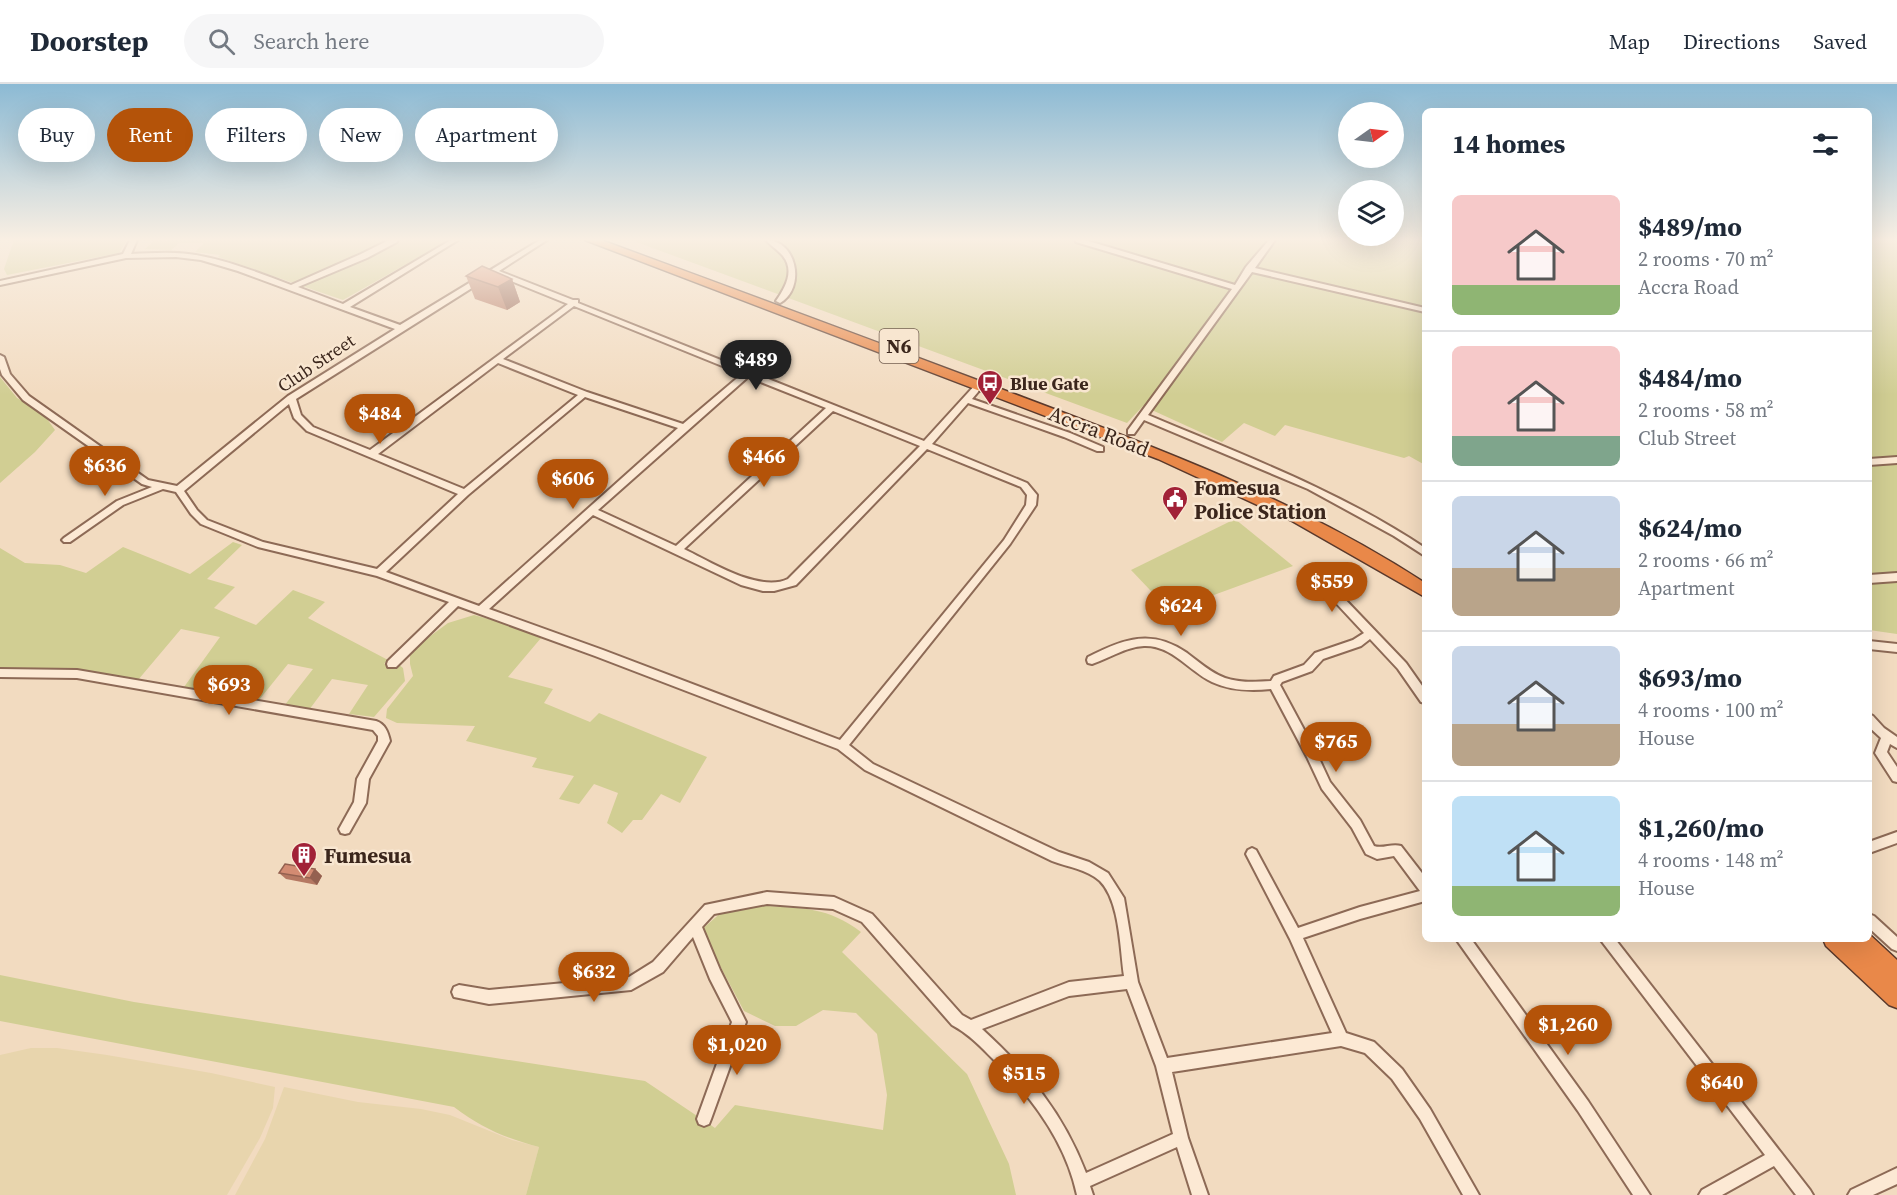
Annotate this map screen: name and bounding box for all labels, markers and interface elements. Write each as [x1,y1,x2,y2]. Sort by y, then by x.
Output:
search box [184,14,604,68]
text: Doorstep [30,22,148,60]
icon: search [205,25,238,58]
text: Search here [253,26,369,56]
text: Map [1609,27,1650,56]
text: Directions [1683,27,1780,56]
text: Saved [1813,27,1867,56]
north arrow [1338,102,1404,168]
map controls [1338,102,1404,246]
chip: Buy [18,108,95,162]
chip: Rent [107,108,193,162]
chip: Filters [205,108,307,162]
chip: New [319,108,403,162]
chip: Apartment [415,108,558,162]
text: 14 homes [1452,126,1565,162]
icon: filters [1809,128,1842,161]
button: layers [1338,180,1404,246]
text: $489/mo [1638,209,1742,245]
icon: home [1500,219,1572,291]
text: 2 rooms · 70 m² [1638,245,1774,273]
text: Accra Road [1638,273,1739,301]
street label: Club Street [272,328,360,398]
road number: N6 [880,329,918,363]
pin: $489 [720,340,792,391]
text: $489 [734,345,778,373]
text: $484/mo [1638,360,1742,396]
bus stop icon: Blue Gate [975,368,1005,406]
icon: home [1500,370,1572,442]
place label: Blue Gate [1010,371,1089,396]
pin: $484 [344,394,416,445]
text: 2 rooms · 58 m² [1638,396,1774,424]
street label: Accra Road [1044,398,1154,464]
text: $484 [358,399,402,427]
text: Club Street [1638,424,1736,452]
pin: $466 [728,437,800,488]
text: $466 [742,442,786,470]
pin: $636 [69,446,141,497]
text: $636 [83,451,127,479]
pin: $606 [537,459,609,510]
text: $606 [551,464,595,492]
place label: Fomesua Police Station [1194,473,1327,526]
public building icon: Fomesua Police Station [1160,484,1190,522]
text: $624/mo [1638,510,1742,546]
icon: home [1500,520,1572,592]
text: 2 rooms · 66 m² [1638,546,1774,574]
pin: $559 [1296,562,1368,613]
text: $559 [1310,567,1354,595]
text: Apartment [1638,574,1735,602]
pin: $624 [1145,586,1217,637]
text: $624 [1159,591,1203,619]
text: $693/mo [1638,660,1742,696]
pin: $693 [193,665,265,716]
text: $693 [207,670,251,698]
icon: home [1500,670,1572,742]
text: 4 rooms · 100 m² [1638,696,1784,724]
pin: $765 [1300,722,1372,773]
text: House [1638,724,1695,752]
text: $765 [1314,727,1358,755]
text: $1,260/mo [1638,810,1764,846]
icon: home [1500,820,1572,892]
building icon: Fumesua [289,840,319,878]
place label: Fumesua [324,841,412,870]
text: 4 rooms · 148 m² [1638,846,1784,874]
text: House [1638,874,1695,902]
pin: $632 [558,952,630,1003]
text: $632 [572,957,616,985]
pin: $1,260 [1519,1005,1617,1056]
text: $1,260 [1538,1010,1598,1038]
pin: $1,020 [688,1025,786,1076]
text: $1,020 [707,1030,767,1058]
pin: $515 [988,1054,1060,1105]
text: $515 [1002,1059,1046,1087]
pin: $640 [1686,1063,1758,1114]
text: $640 [1700,1068,1744,1096]

